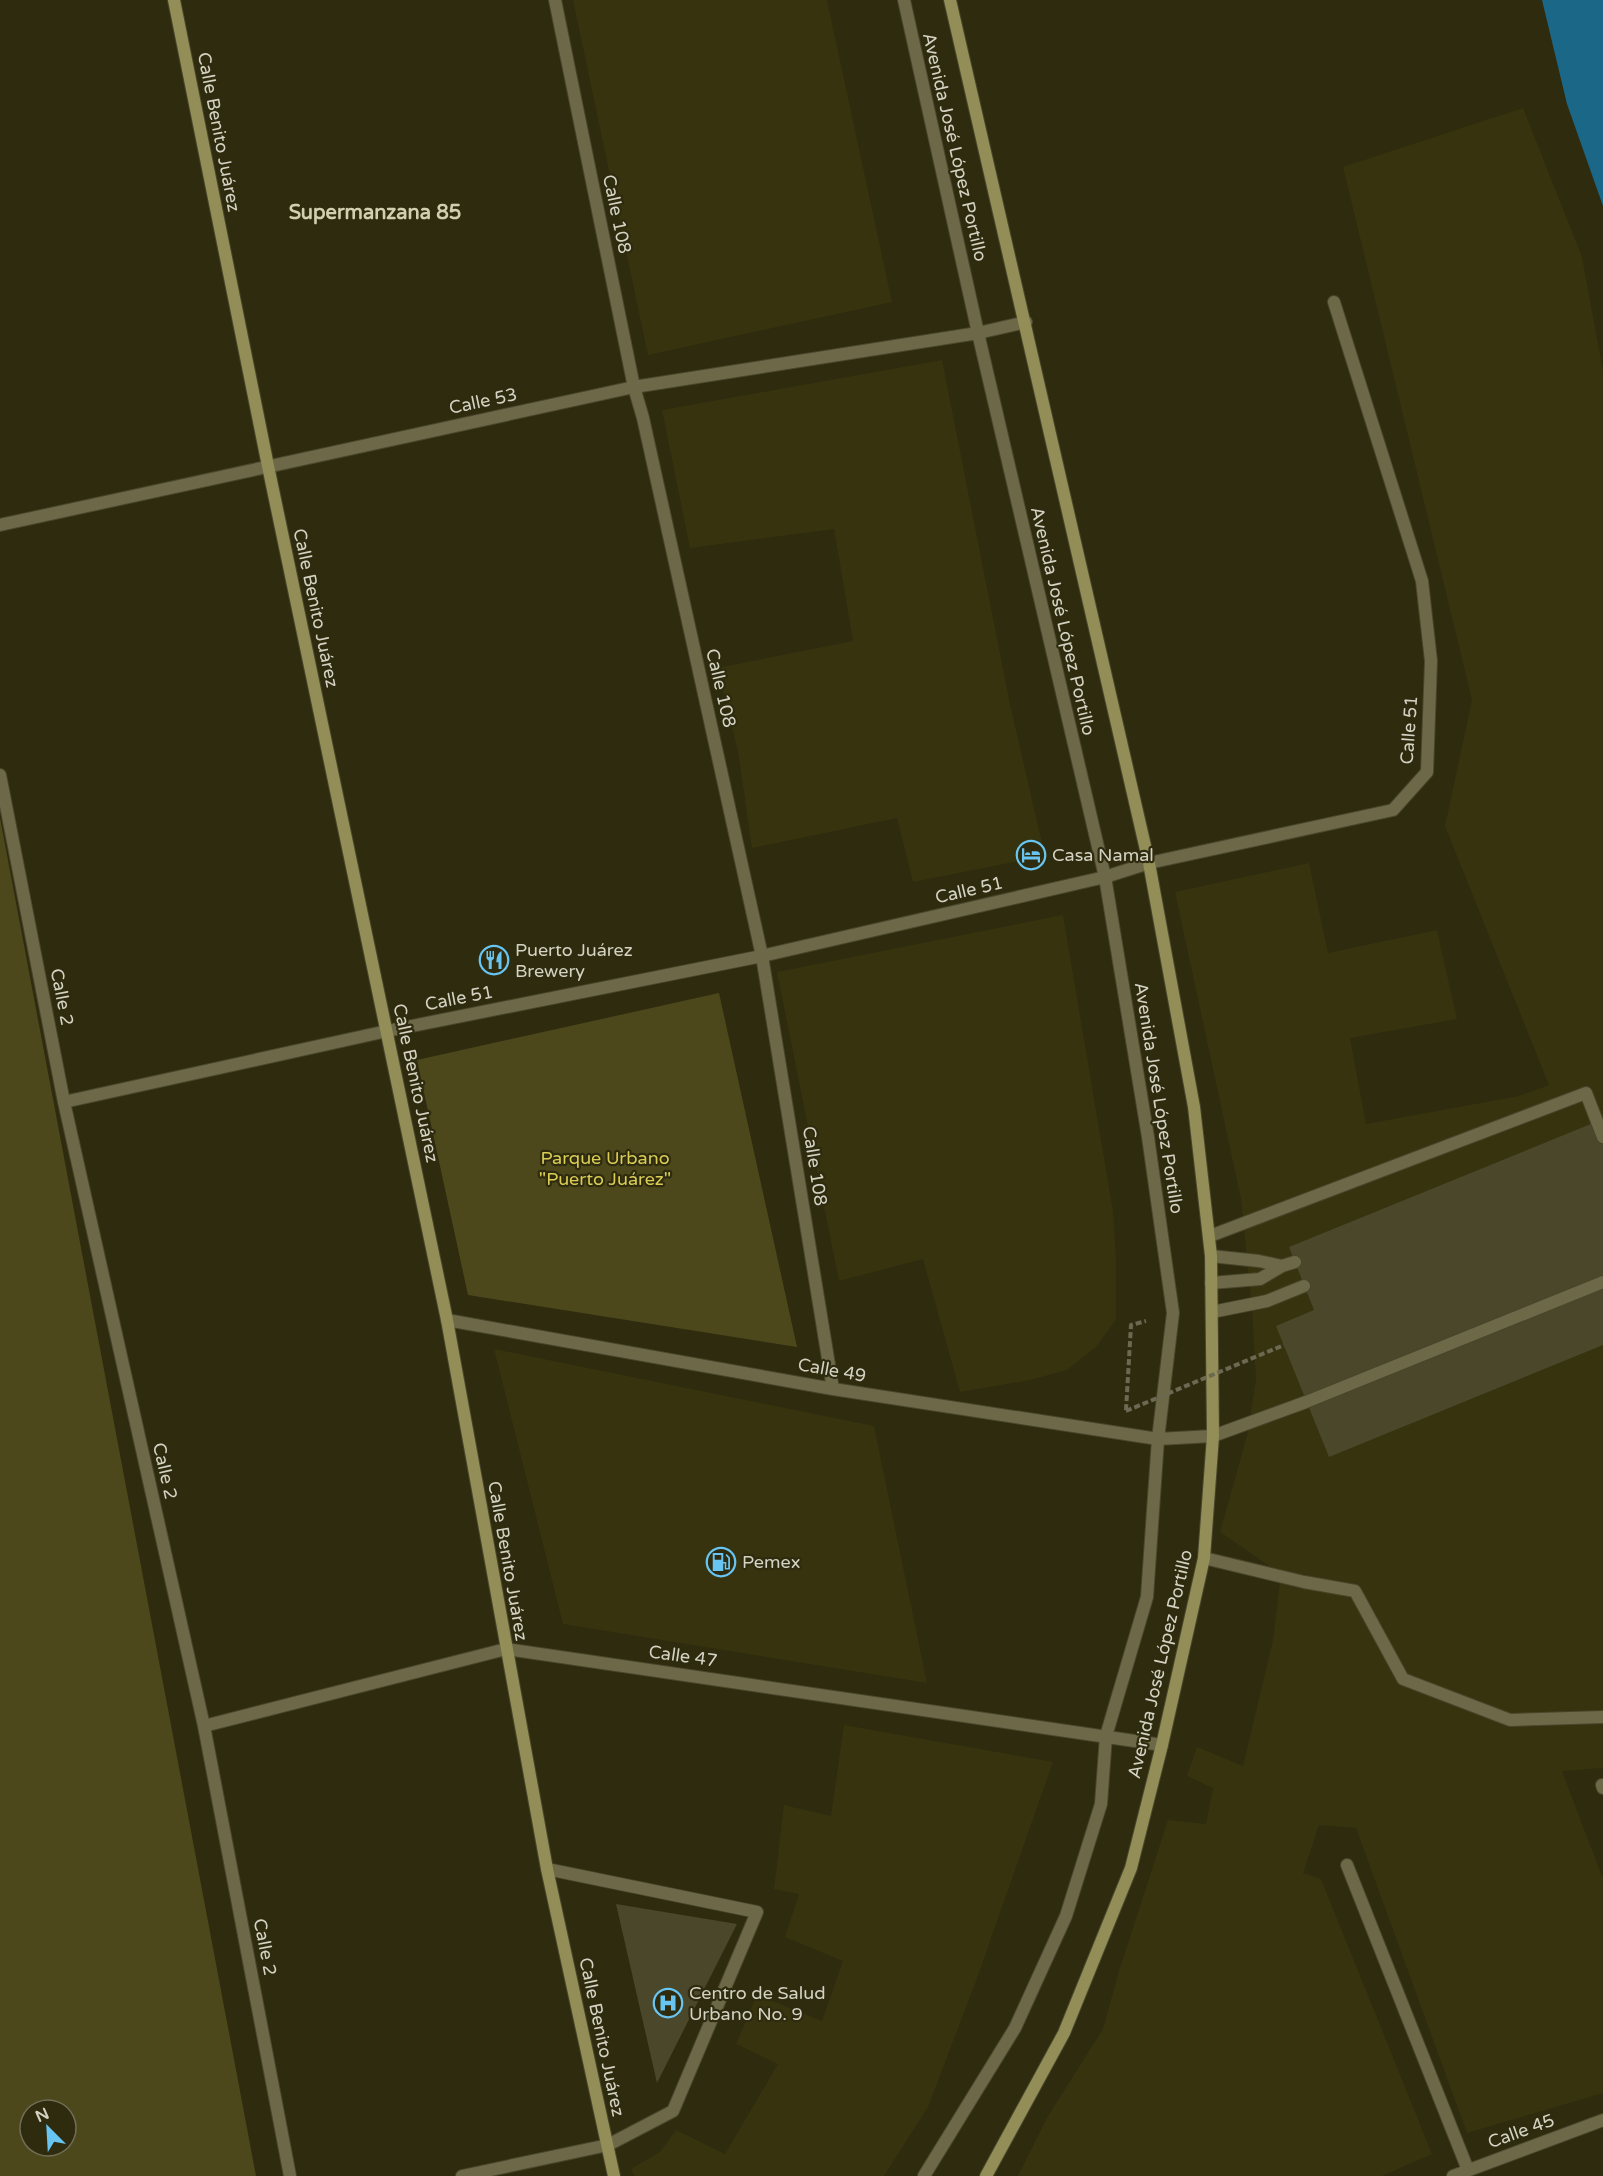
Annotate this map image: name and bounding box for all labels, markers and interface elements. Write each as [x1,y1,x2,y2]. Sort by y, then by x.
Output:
street label: Avenida José López Portillo [918,30,992,264]
street label: Calle Benito Juárez [193,50,245,214]
street label: Calle 108 [598,172,636,256]
district label: Supermanzana 85 [289,201,461,225]
street label: Calle 53 [447,383,519,419]
street label: Avenida José López Portillo [1026,504,1100,738]
street label: Calle Benito Juárez [288,526,344,690]
street label: Calle 108 [701,646,741,730]
street label: Calle 51 [1396,695,1422,765]
hotel icon: Casa Namal [1015,839,1047,871]
place label: Casa Namal [1052,844,1154,866]
street label: Calle 51 [933,872,1005,908]
place label: Puerto Juárez Brewery [515,939,633,982]
restaurant icon: Puerto Juárez Brewery [478,944,510,976]
street label: Calle 2 [46,967,78,1027]
street label: Calle 51 [423,981,495,1015]
street label: Avenida José López Portillo [1130,981,1188,1215]
street label: Calle Benito Juárez [388,1001,444,1165]
street label: Calle 108 [798,1125,832,1207]
park label: Parque Urbano "Puerto Juárez" [539,1147,671,1190]
street label: Calle 49 [796,1353,868,1387]
street label: Calle 2 [148,1440,182,1502]
street label: Calle Benito Juárez [483,1479,533,1643]
fuel station icon: Pemex [705,1546,737,1578]
street label: Avenida José López Portillo [1123,1547,1197,1781]
place label: Pemex [742,1551,800,1573]
street label: Calle 47 [647,1640,719,1672]
street label: Calle 2 [249,1917,281,1977]
street label: Calle Benito Juárez [574,1955,630,2119]
place label: Centro de Salud Urbano No. 9 [689,1982,826,2025]
hospital icon: Centro de Salud Urbano No. 9 [652,1987,684,2019]
north arrow [18,2098,78,2158]
text: N [32,2103,52,2127]
street label: Calle 45 [1485,2109,1557,2153]

